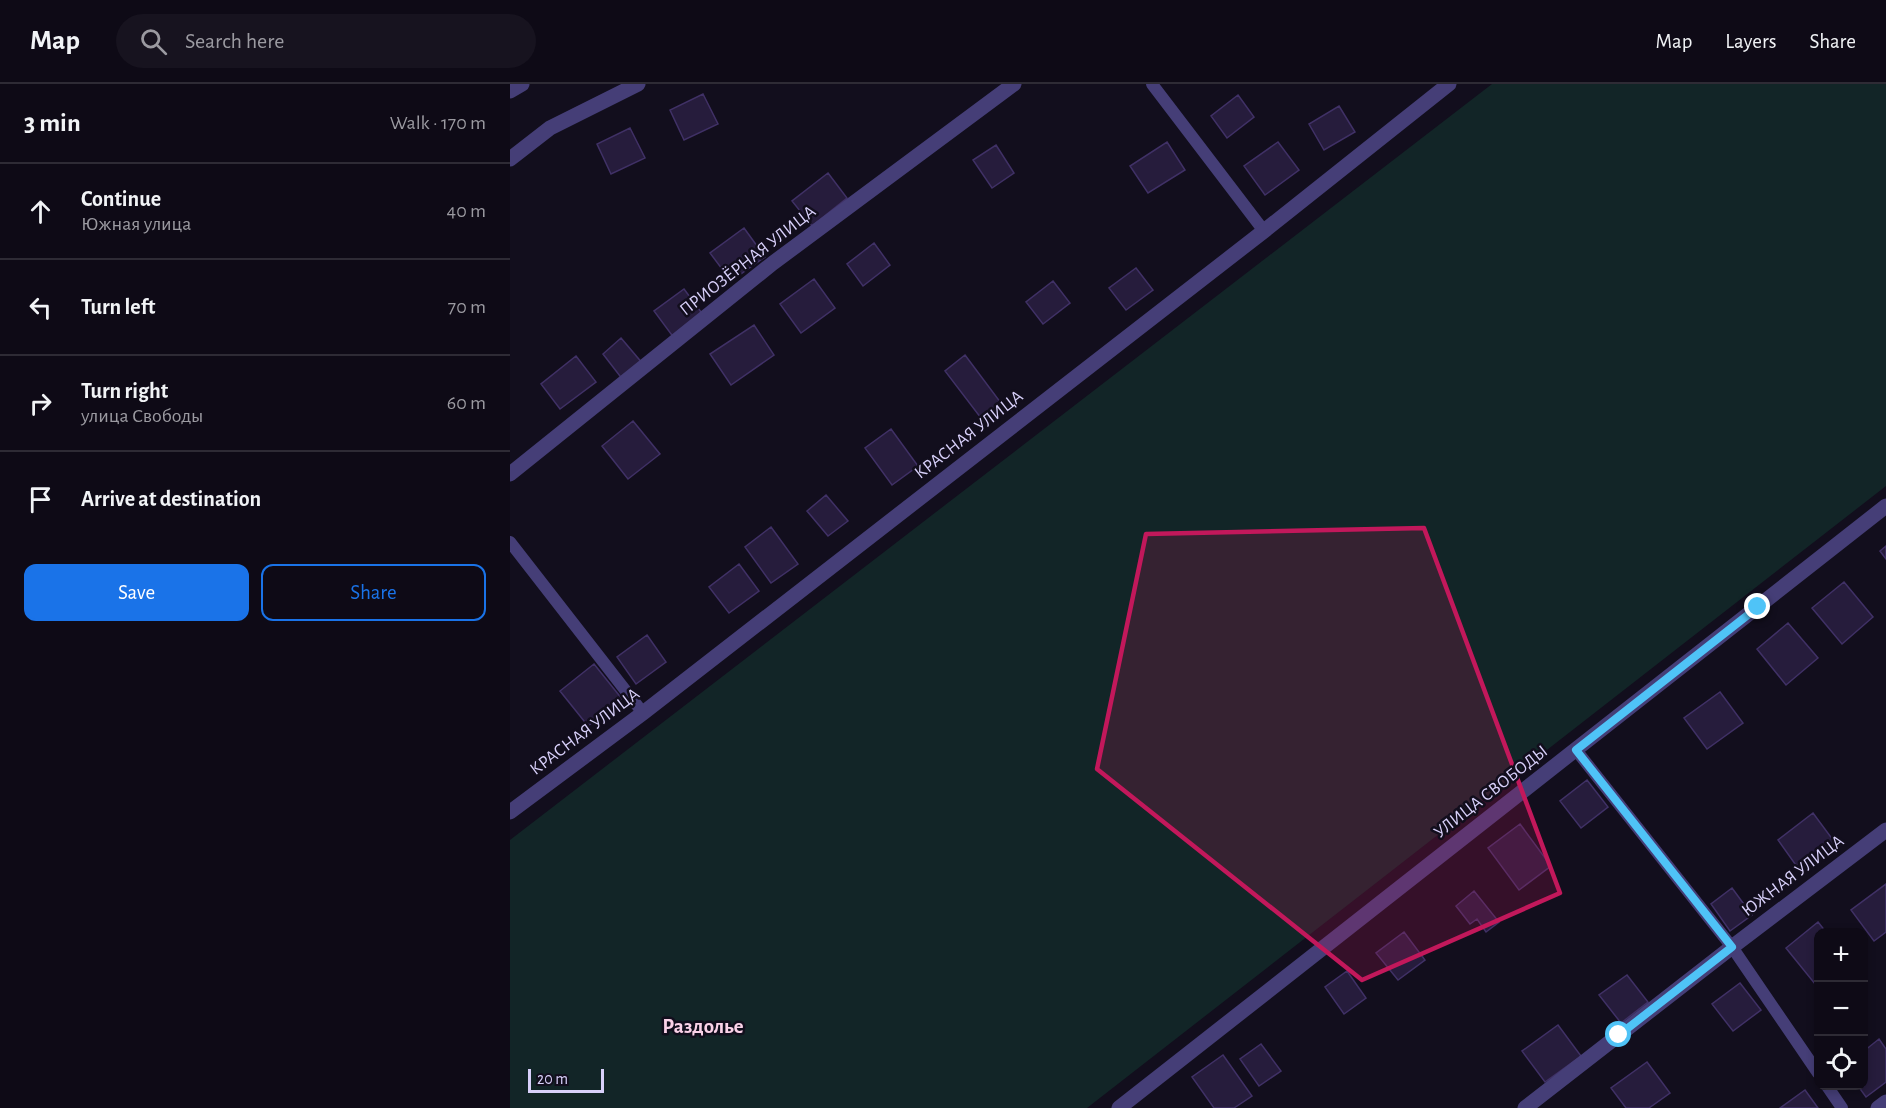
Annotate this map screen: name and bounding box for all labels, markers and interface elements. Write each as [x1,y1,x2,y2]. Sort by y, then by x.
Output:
search box [116,14,536,68]
icon: search [137,25,170,58]
text: Map [30,27,80,55]
text: Search here [185,30,284,52]
text: Map [1656,31,1692,52]
text: Layers [1725,31,1776,52]
text: Share [1809,31,1856,52]
text: 3 min [24,110,81,136]
text: Walk · 170 m [390,113,486,133]
text: Continue [81,188,161,210]
icon: ahead [24,195,57,228]
text: 40 m [447,201,486,221]
street label: ПРИОЗЁРНАЯ УЛИЦА [675,201,820,319]
text: Южная улица [81,214,191,234]
icon: left [24,291,57,324]
text: Turn left [81,296,155,318]
text: 70 m [448,297,486,317]
text: Turn right [81,380,168,402]
icon: right [24,387,57,420]
street label: КРАСНАЯ УЛИЦА [911,387,1027,483]
text: 60 m [447,393,486,413]
text: улица Свободы [81,406,203,426]
icon: arrive [24,483,57,516]
text: Arrive at destination [81,488,261,510]
button: Save [24,564,249,621]
button: Share [261,564,486,621]
route end [1744,593,1770,619]
street label: КРАСНАЯ УЛИЦА [527,685,643,779]
street label: УЛИЦА СВОБОДЫ [1431,742,1551,842]
street label: ЮЖНАЯ УЛИЦА [1739,832,1848,920]
map controls [1814,928,1868,1090]
button: + [1814,928,1868,982]
button: − [1814,982,1868,1036]
district label: Раздолье [662,1016,744,1037]
route start [1605,1021,1631,1047]
button: locate [1814,1036,1868,1090]
scale bar [528,1066,604,1094]
text: 20 m [537,1071,568,1087]

